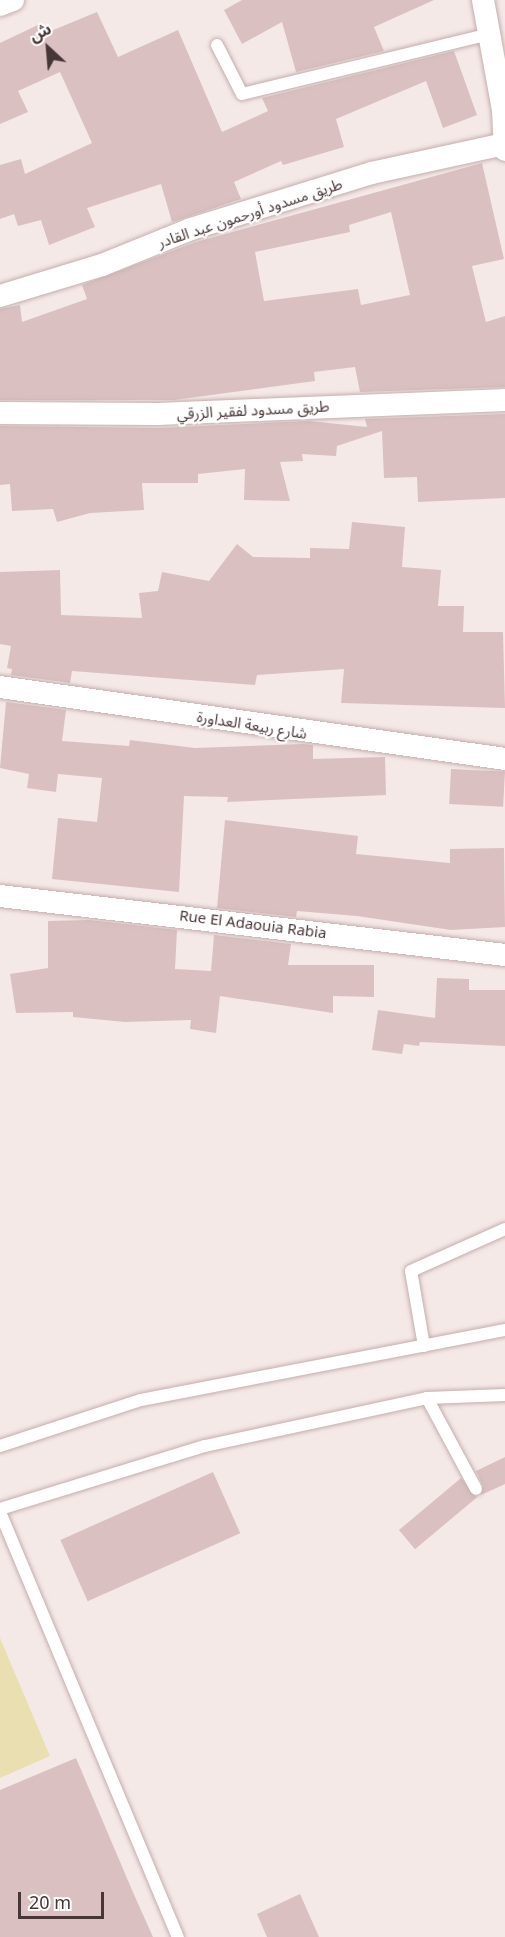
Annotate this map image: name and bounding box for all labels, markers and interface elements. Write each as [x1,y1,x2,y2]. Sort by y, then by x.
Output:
text: ش [25,17,55,47]
north arrow [18,18,78,78]
street label: طريق مسدود أورحمون عبد القادر [155,175,345,251]
street label: طريق مسدود لفقير الزرقي [176,397,330,423]
street label: شارع ربيعة العداورة [196,707,308,743]
street label: Rue El Adaouia Rabia [178,906,328,942]
scale bar [21,1880,106,1918]
text: 20 m [29,1890,71,1914]

